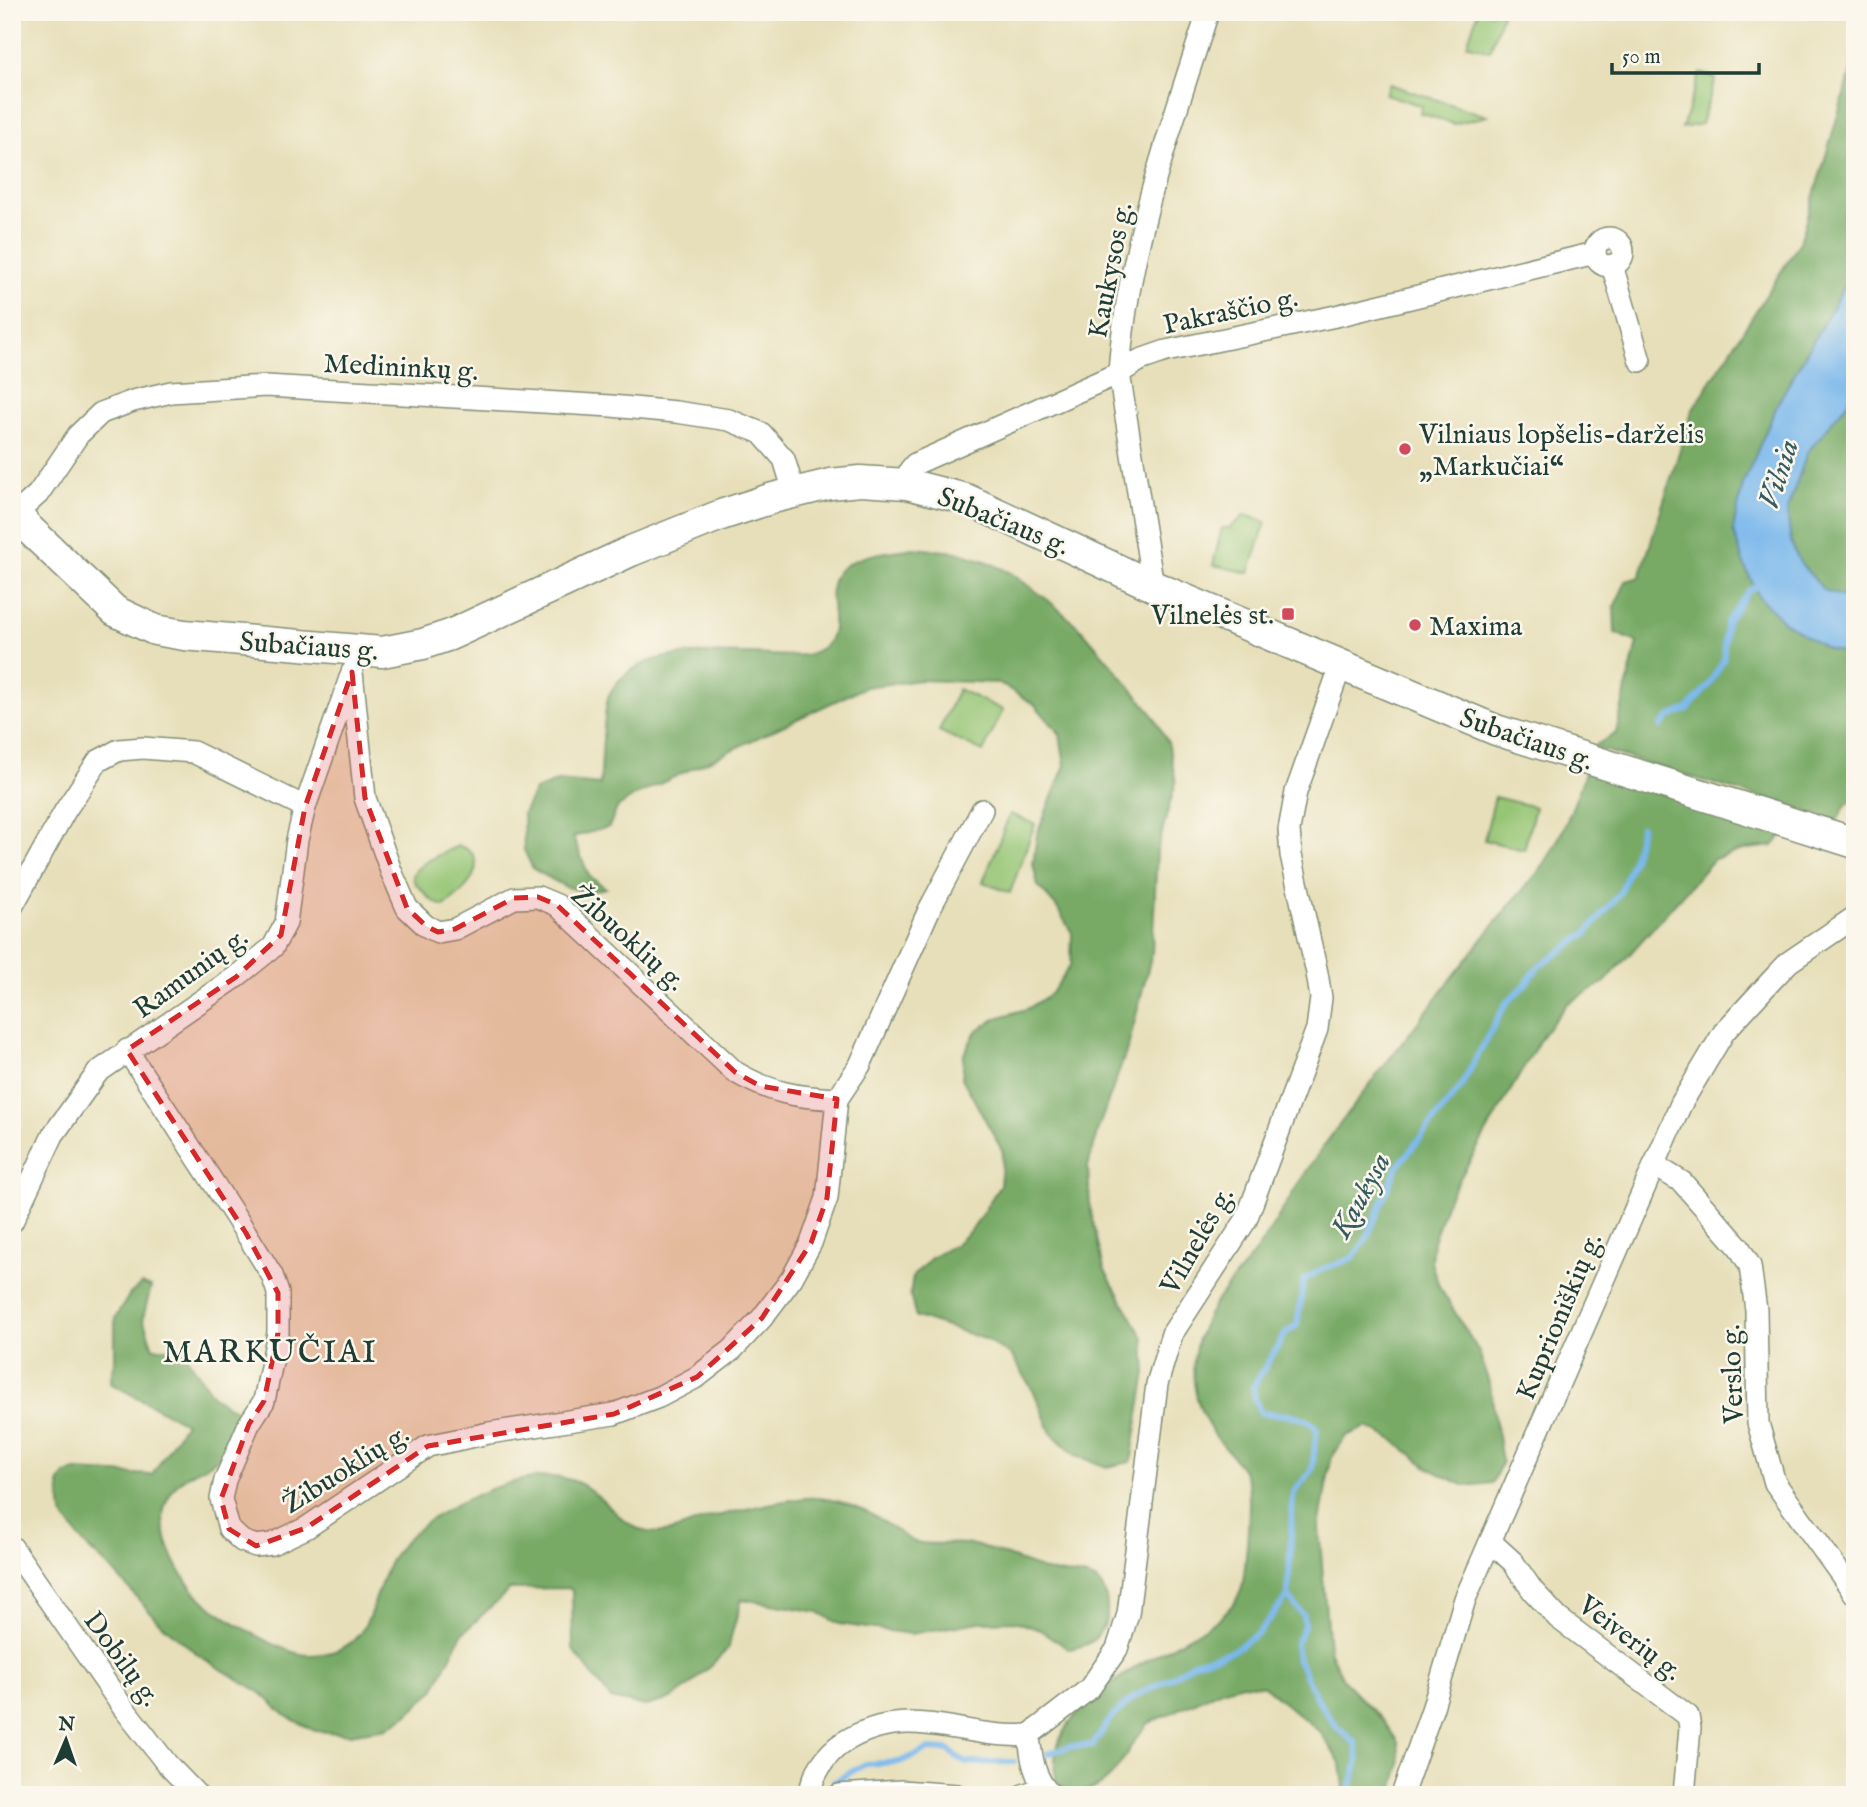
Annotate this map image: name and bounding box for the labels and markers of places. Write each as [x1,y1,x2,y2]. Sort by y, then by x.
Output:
place label: Vilniaus lopšelis-darželis „Markučiai“ [1418,418,1704,485]
marker: Vilniaus lopšelis-darželis „Markučiai“ [1397,441,1413,457]
place label: Vilnelės st. [1150,599,1274,634]
marker: Vilnelės st. [1280,606,1296,622]
place label: Maxima [1429,610,1523,645]
marker: Maxima [1407,617,1423,633]

